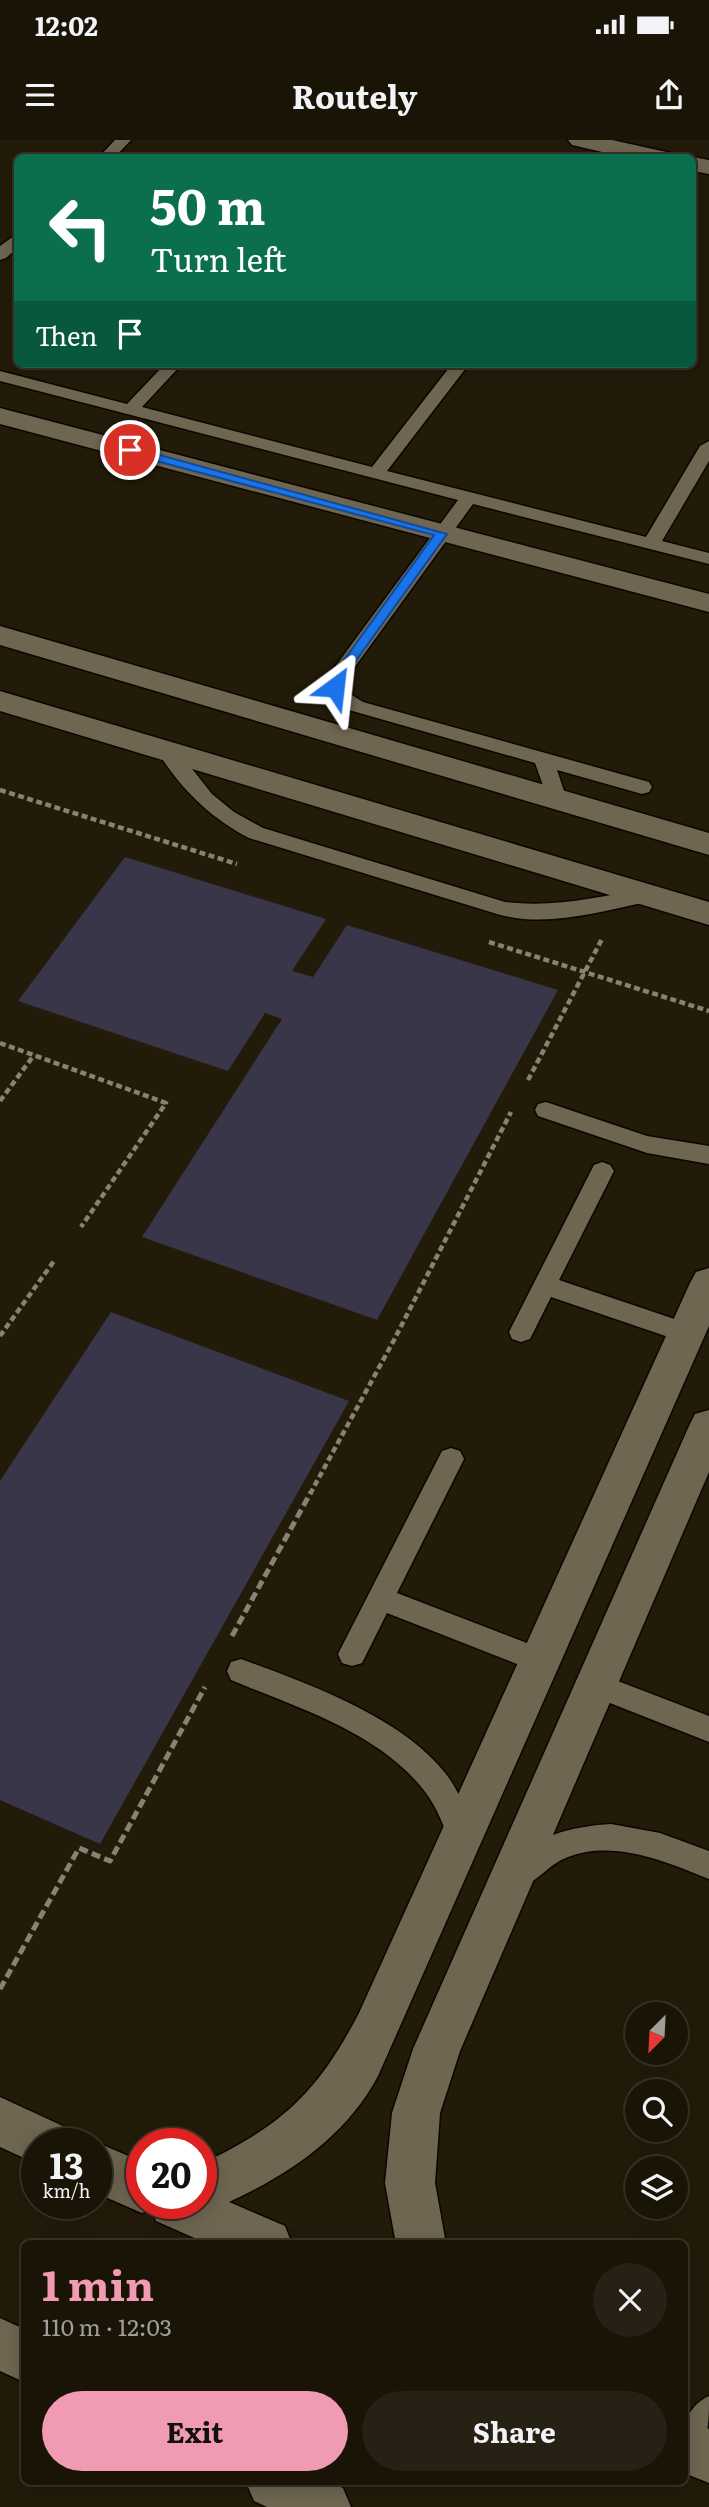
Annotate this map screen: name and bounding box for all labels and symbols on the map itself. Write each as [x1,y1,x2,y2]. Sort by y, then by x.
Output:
pin [100,420,160,480]
position arrow [298,650,372,724]
north arrow [625,2002,688,2065]
speed limit sign: 20 [126,2128,217,2219]

